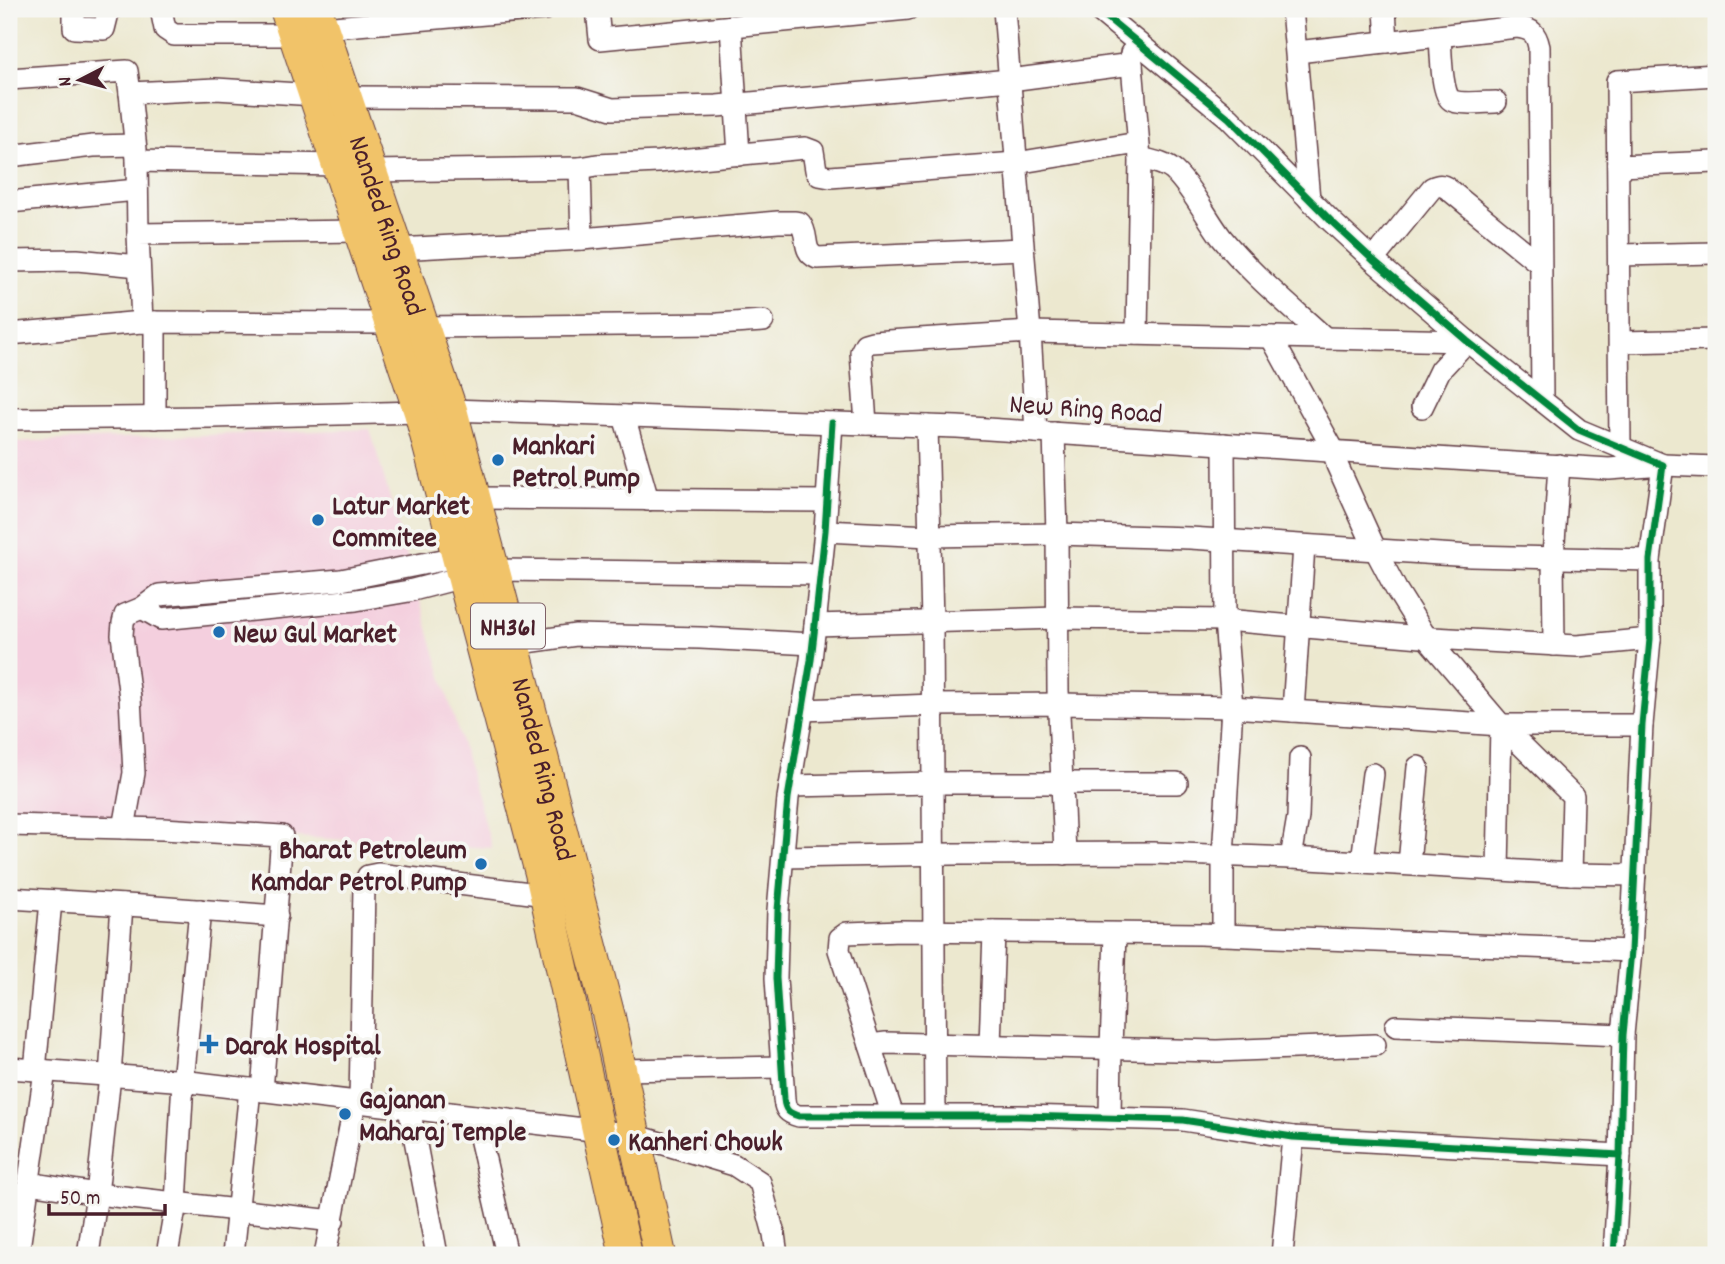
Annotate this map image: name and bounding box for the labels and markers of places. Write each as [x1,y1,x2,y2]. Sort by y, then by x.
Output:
place label: Mankari Petrol Pump [512,429,640,501]
marker: Mankari Petrol Pump [490,452,506,468]
place label: Latur Market Commitee [332,489,471,561]
marker: Latur Market Commitee [310,512,326,528]
place label: New Gul Market [233,617,398,657]
marker: New Gul Market [211,624,227,640]
place label: Bharat Petroleum Kamdar Petrol Pump [250,833,467,905]
marker: Bharat Petroleum Kamdar Petrol Pump [473,856,489,872]
place label: Darak Hospital [225,1029,381,1069]
marker: Darak Hospital [199,1034,219,1054]
place label: Gajanan Maharaj Temple [359,1083,526,1155]
marker: Gajanan Maharaj Temple [337,1106,353,1122]
place label: Kanheri Chowk [628,1125,783,1165]
marker: Kanheri Chowk [606,1132,622,1148]

